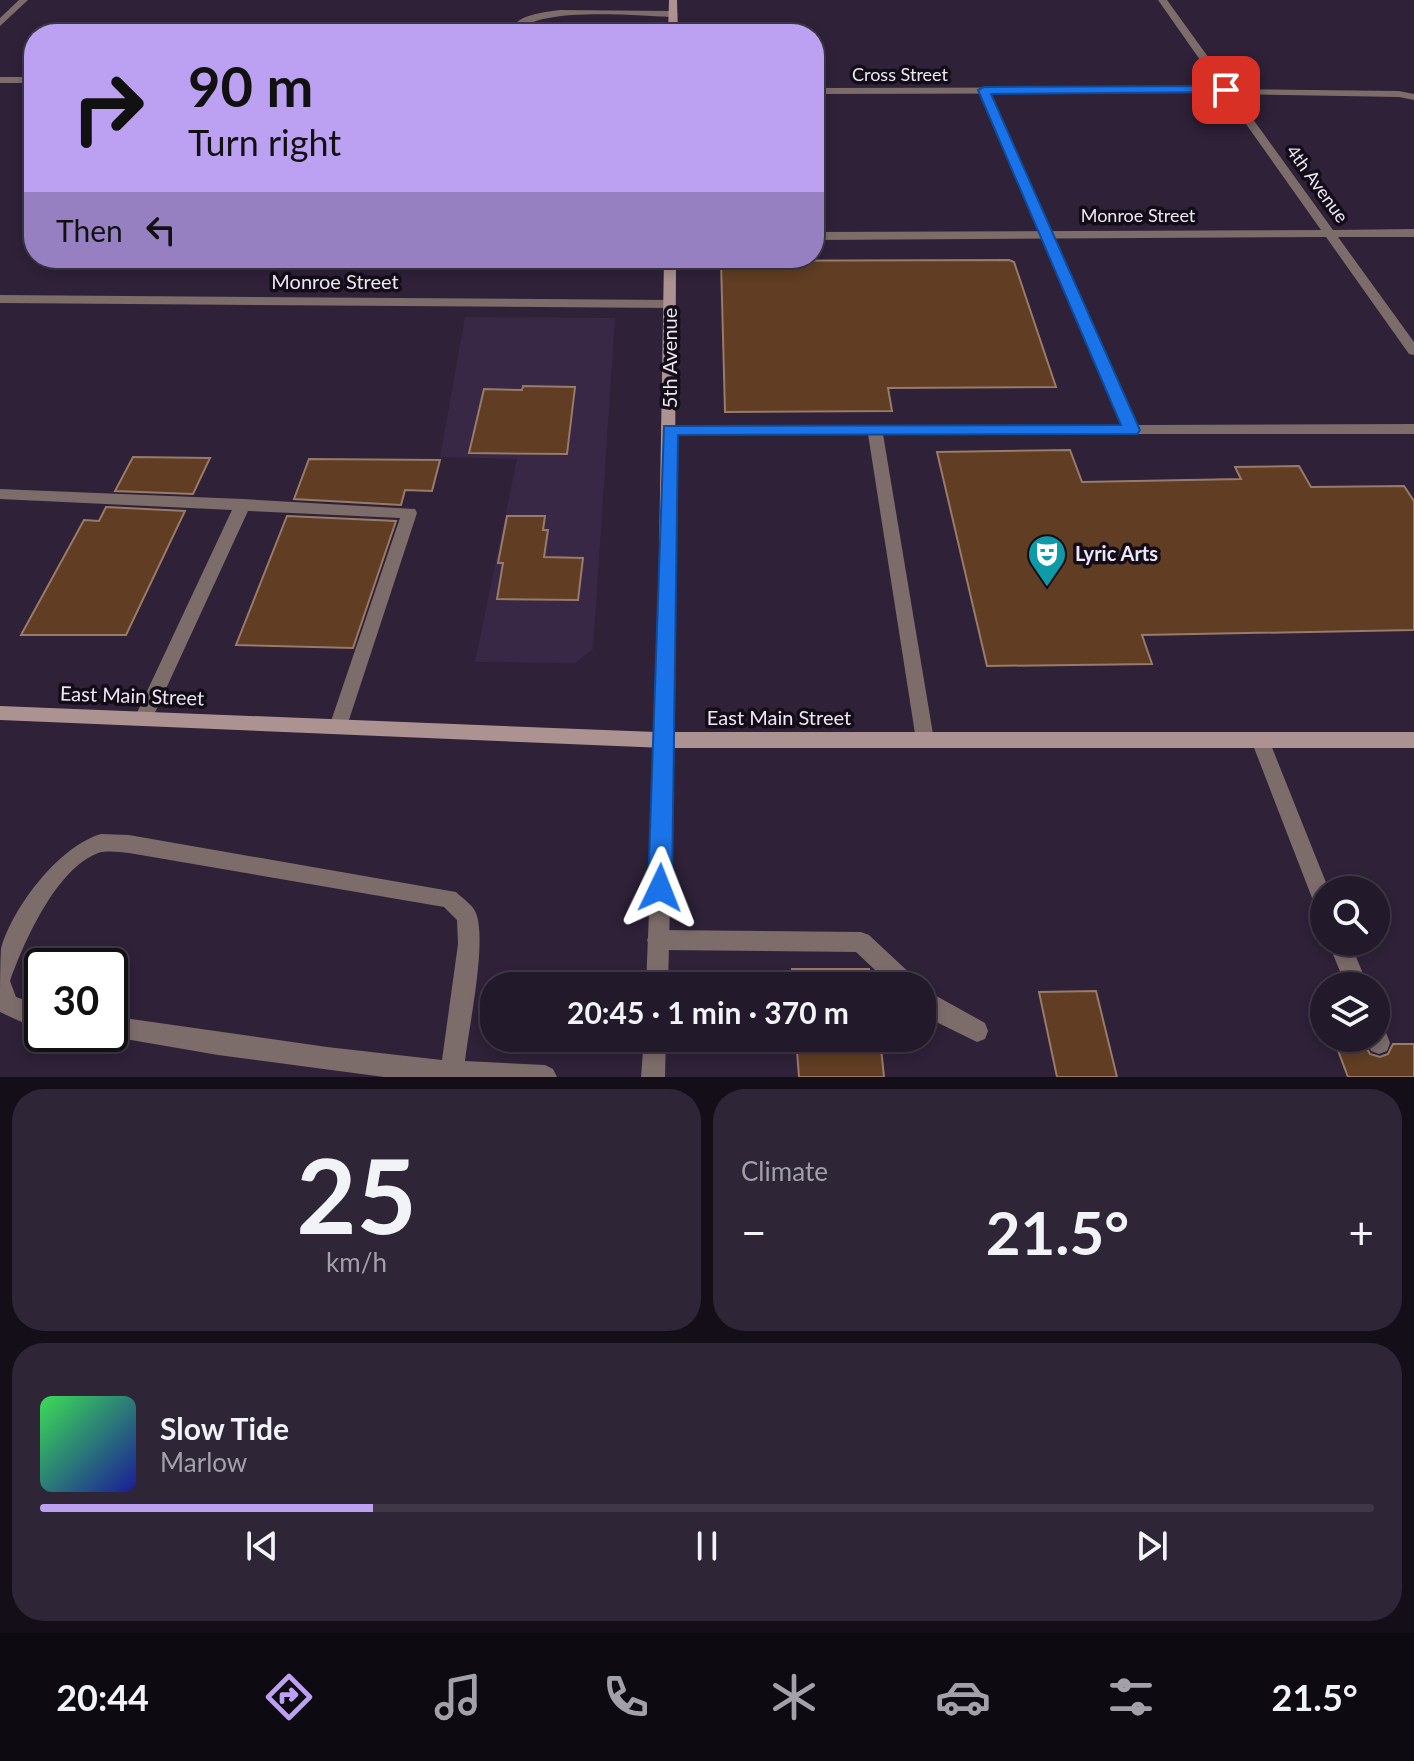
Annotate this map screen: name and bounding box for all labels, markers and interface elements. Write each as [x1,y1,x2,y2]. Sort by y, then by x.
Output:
text: 90 m [188,52,313,119]
icon: right [56,56,160,160]
pin [1192,56,1260,124]
street label: Cross Street [852,63,949,85]
icon: arrive [1204,68,1248,112]
text: Turn right [188,120,341,164]
street label: 4th Avenue [1282,140,1353,227]
street label: Monroe Street [1081,204,1196,226]
icon: left [139,208,183,252]
text: Then [56,212,123,248]
street label: Monroe Street [271,269,399,293]
street label: 5th Avenue [657,308,681,408]
theatre icon: Lyric Arts [1026,533,1068,588]
place label: Lyric Arts [1075,541,1158,565]
street label: East Main Street [60,680,205,710]
street label: East Main Street [707,705,851,729]
position arrow [618,846,702,930]
map controls [1310,876,1390,1052]
button: search [1310,876,1390,956]
speed limit sign: 30 [24,948,128,1052]
button: layers [1310,972,1390,1052]
text: 20:45 · 1 min · 370 m [567,994,849,1030]
text: 25 [296,1131,417,1256]
text: Climate [741,1155,828,1187]
text: 21.5° [986,1196,1129,1268]
text: − [741,1206,767,1258]
text: + [1348,1206,1374,1258]
text: km/h [326,1246,387,1278]
text: Slow Tide [160,1410,289,1446]
text: Marlow [160,1446,247,1478]
icon: previous [240,1524,284,1568]
icon: pause [685,1524,729,1568]
icon: next [1130,1524,1174,1568]
icon: directions [261,1669,317,1725]
icon: music [430,1669,486,1725]
icon: phone [598,1669,654,1725]
icon: climate [766,1669,822,1725]
icon: car [935,1669,991,1725]
icon: filters [1103,1669,1159,1725]
text: 20:44 [56,1675,149,1719]
text: 21.5° [1272,1675,1358,1719]

